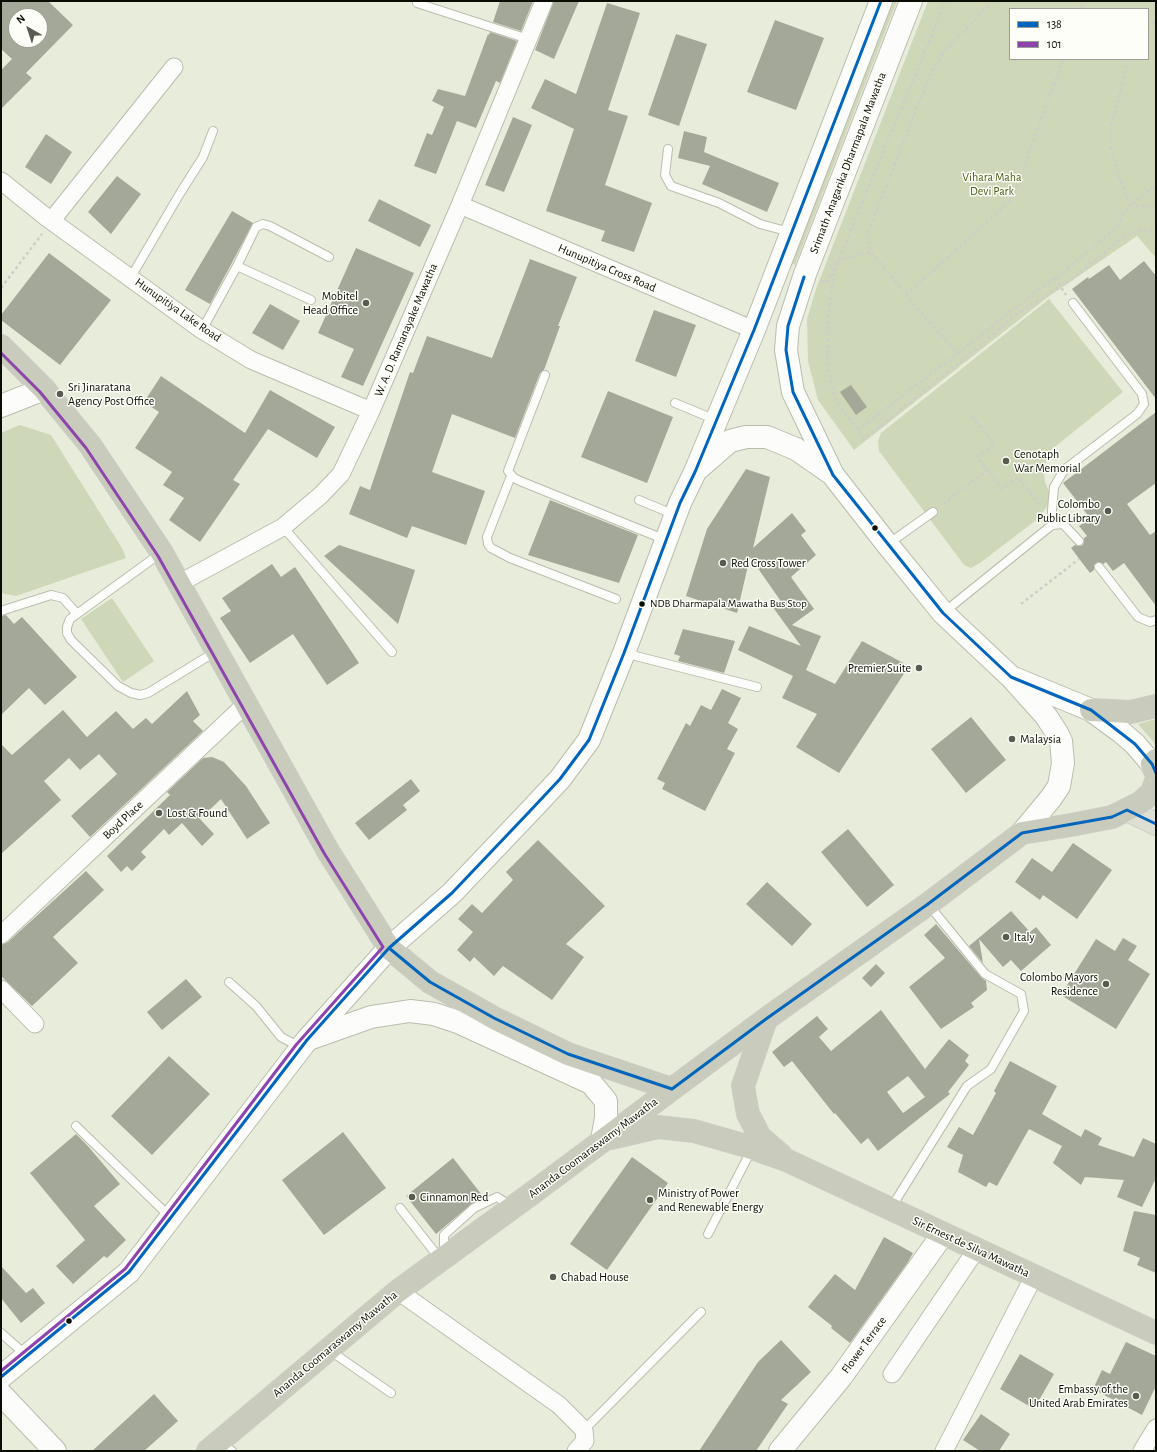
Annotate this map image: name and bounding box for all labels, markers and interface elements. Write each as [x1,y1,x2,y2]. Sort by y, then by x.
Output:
north arrow [8,8,48,48]
legend [1009,8,1149,60]
text: N [14,12,27,26]
text: 138 [1047,18,1062,30]
text: 101 [1047,38,1062,50]
street label: Srimath Anagarika Dharmapala Mawatha [807,70,889,256]
park label: Vihara Maha Devi Park [962,170,1022,198]
street label: Hunupitiya Cross Road [556,241,658,295]
street label: W. A. D. Ramanayake Mawatha [371,261,441,399]
street label: Hunupitiya Lake Road [132,275,224,345]
place label: Mobitel Head Office [303,289,358,317]
marker: Mobitel Head Office [361,298,371,308]
place label: Sri Jinaratana Agency Post Office [68,380,154,408]
marker: Sri Jinaratana Agency Post Office [55,389,65,399]
place label: Cenotaph War Memorial [1014,447,1081,475]
marker: Cenotaph War Memorial [1001,456,1011,466]
place label: Colombo Public Library [1037,497,1100,525]
marker: Colombo Public Library [1103,506,1113,516]
unlabelled marker [870,523,880,533]
place label: Red Cross Tower [731,556,806,570]
marker: Red Cross Tower [718,558,728,568]
place label: NDB Dharmapala Mawatha Bus Stop [650,597,807,611]
marker: NDB Dharmapala Mawatha Bus Stop [637,599,647,609]
place label: Premier Suite [848,661,911,675]
marker: Premier Suite [914,663,924,673]
place label: Malaysia [1020,732,1061,746]
marker: Malaysia [1007,734,1017,744]
street label: Boyd Place [100,798,146,842]
place label: Lost & Found [167,806,227,820]
marker: Lost & Found [154,808,164,818]
place label: Italy [1014,930,1035,944]
marker: Italy [1001,932,1011,942]
place label: Colombo Mayors Residence [1020,970,1098,998]
marker: Colombo Mayors Residence [1101,979,1111,989]
street label: Ananda Coomaraswamy Mawatha [525,1095,661,1201]
place label: Ministry of Power and Renewable Energy [658,1186,764,1214]
place label: Cinnamon Red [420,1190,488,1204]
marker: Cinnamon Red [407,1192,417,1202]
marker: Ministry of Power and Renewable Energy [645,1195,655,1205]
street label: Sir Ernest de Silva Mawatha [910,1214,1032,1280]
place label: Chabad House [561,1270,629,1284]
marker: Chabad House [548,1272,558,1282]
street label: Ananda Coomaraswamy Mawatha [270,1288,400,1400]
street label: Flower Terrace [838,1314,890,1376]
unlabelled marker [64,1316,74,1326]
place label: Embassy of the United Arab Emirates [1029,1382,1128,1410]
marker: Embassy of the United Arab Emirates [1131,1391,1141,1401]

